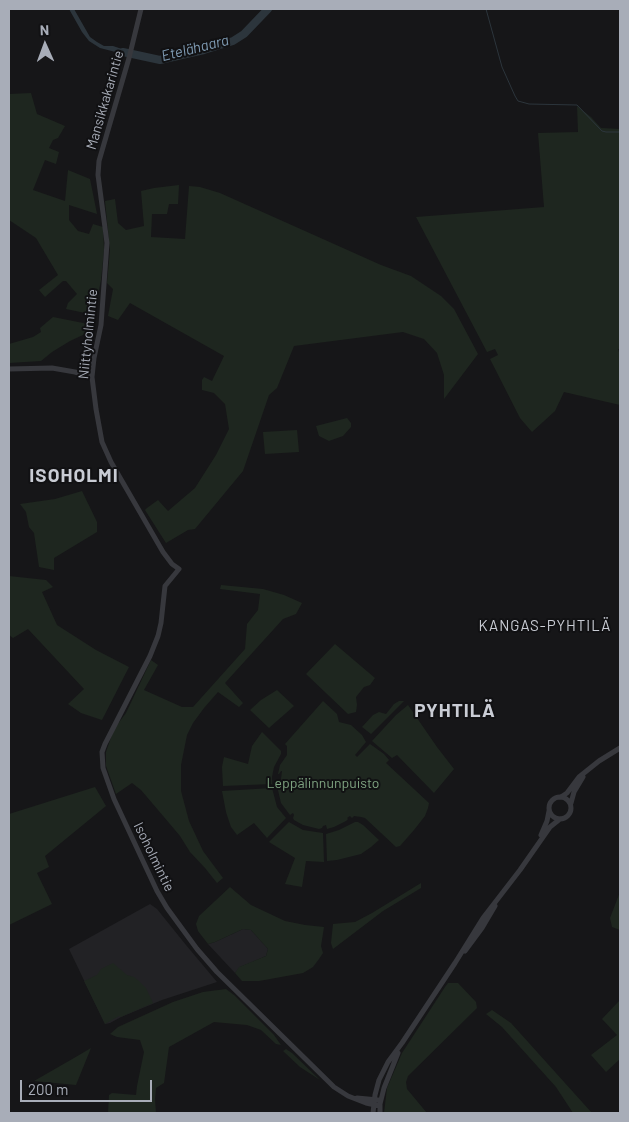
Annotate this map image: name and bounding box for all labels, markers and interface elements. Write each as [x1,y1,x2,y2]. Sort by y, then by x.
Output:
north arrow [20,20,70,70]
text: N [40,21,49,38]
water label: Etelähaara [159,31,231,65]
street label: Mansikkakarintie [83,48,127,152]
street label: Niittyholmintie [75,288,101,380]
district label: ISOHOLMI [28,465,120,487]
district label: KANGAS-PYHTILÄ [477,617,613,635]
district label: PYHTILÄ [413,700,497,722]
park label: Leppälinnunpuisto [267,775,379,791]
street label: Isoholmintie [130,820,178,894]
scale bar [22,1070,155,1102]
text: 200 m [28,1080,68,1098]

